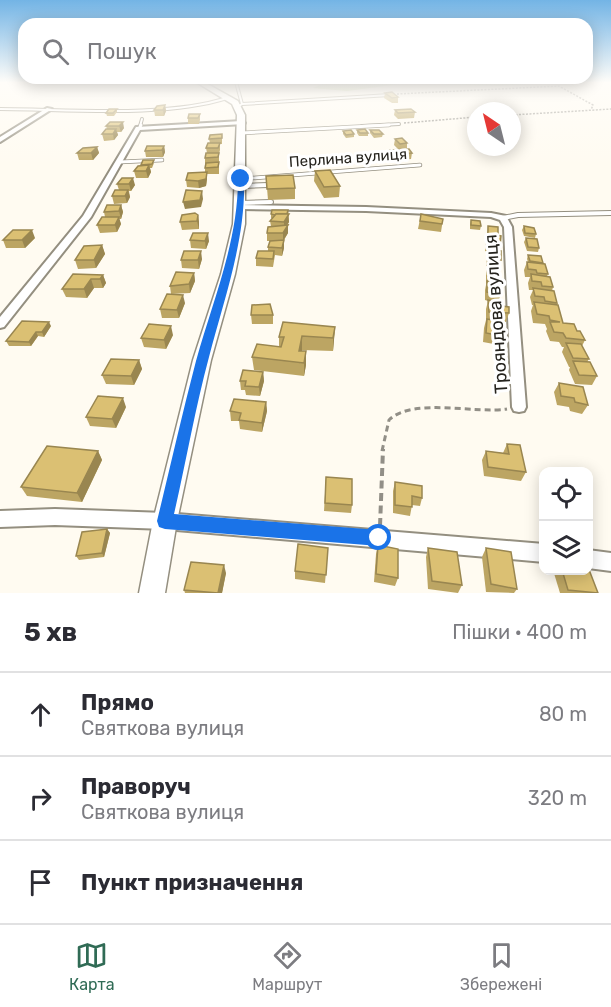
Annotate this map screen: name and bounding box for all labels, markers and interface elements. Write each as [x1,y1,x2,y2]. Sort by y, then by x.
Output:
search box [18,18,593,84]
icon: search [39,35,72,68]
text: Пошук [87,38,157,65]
north arrow [467,102,521,156]
street label: Перлина вулиця [288,145,408,171]
route end [227,165,253,191]
street label: Трояндова вулиця [479,234,513,394]
map controls [539,467,593,575]
button: locate [539,467,593,521]
button: layers [539,521,593,575]
route start [365,524,391,550]
text: 5 хв [24,617,77,648]
text: Пішки · 400 m [452,620,587,644]
text: Прямо [81,689,154,716]
icon: ahead [24,698,57,731]
text: 80 m [539,702,587,726]
text: Святкова вулиця [81,716,244,740]
text: Праворуч [81,773,191,800]
icon: right [24,782,57,815]
text: 320 m [528,786,587,810]
text: Святкова вулиця [81,800,244,824]
icon: arrive [24,866,57,899]
text: Пункт призначення [81,869,303,896]
tab: Карта [69,939,115,994]
tab: Маршрут [252,939,322,994]
tab: Збережені [460,939,542,994]

